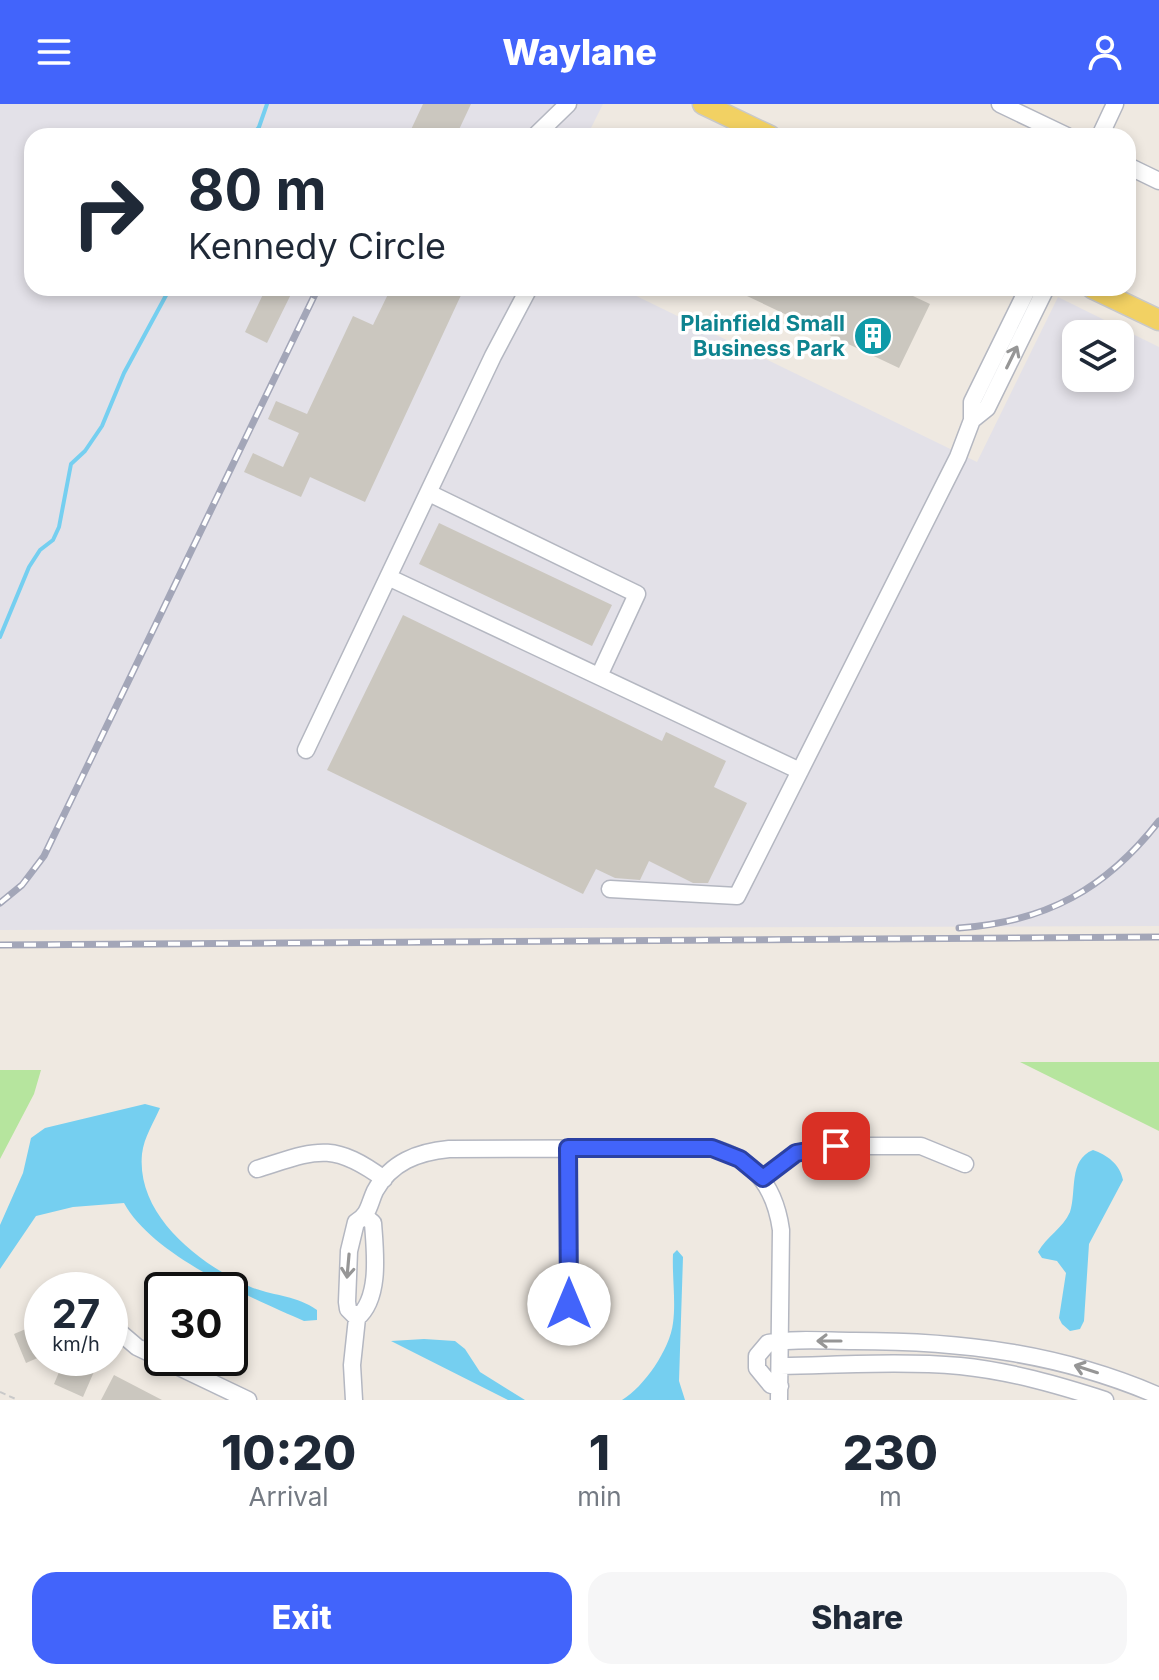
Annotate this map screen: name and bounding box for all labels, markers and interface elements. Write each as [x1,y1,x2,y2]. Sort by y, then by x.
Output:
icon: menu [32,30,76,74]
text: Waylane [502,30,657,74]
icon: person [1083,30,1127,74]
text: 80 m [188,156,327,224]
icon: right [56,160,160,264]
text: Kennedy Circle [188,224,446,268]
place label: Plainfield Small Business Park [680,310,845,361]
building icon: Plainfield Small Business Park [852,315,894,357]
map controls [1062,320,1134,392]
button: layers [1062,320,1134,392]
one-way arrow [1005,345,1021,369]
pin [802,1112,870,1180]
icon: arrive [814,1124,858,1168]
one-way arrow [340,1252,355,1279]
position arrow [527,1262,611,1346]
speed limit sign: 30 [144,1272,248,1376]
text: 27 [52,1289,100,1338]
text: km/h [52,1332,100,1356]
one-way arrow [816,1333,843,1349]
one-way arrow [1074,1361,1099,1375]
text: 10:20 [221,1423,356,1482]
text: 1 [589,1423,610,1482]
text: 230 [843,1423,938,1482]
text: Arrival [249,1481,329,1512]
text: min [577,1481,622,1512]
text: m [879,1481,902,1512]
button: Exit [32,1572,572,1664]
button: Share [588,1572,1127,1664]

